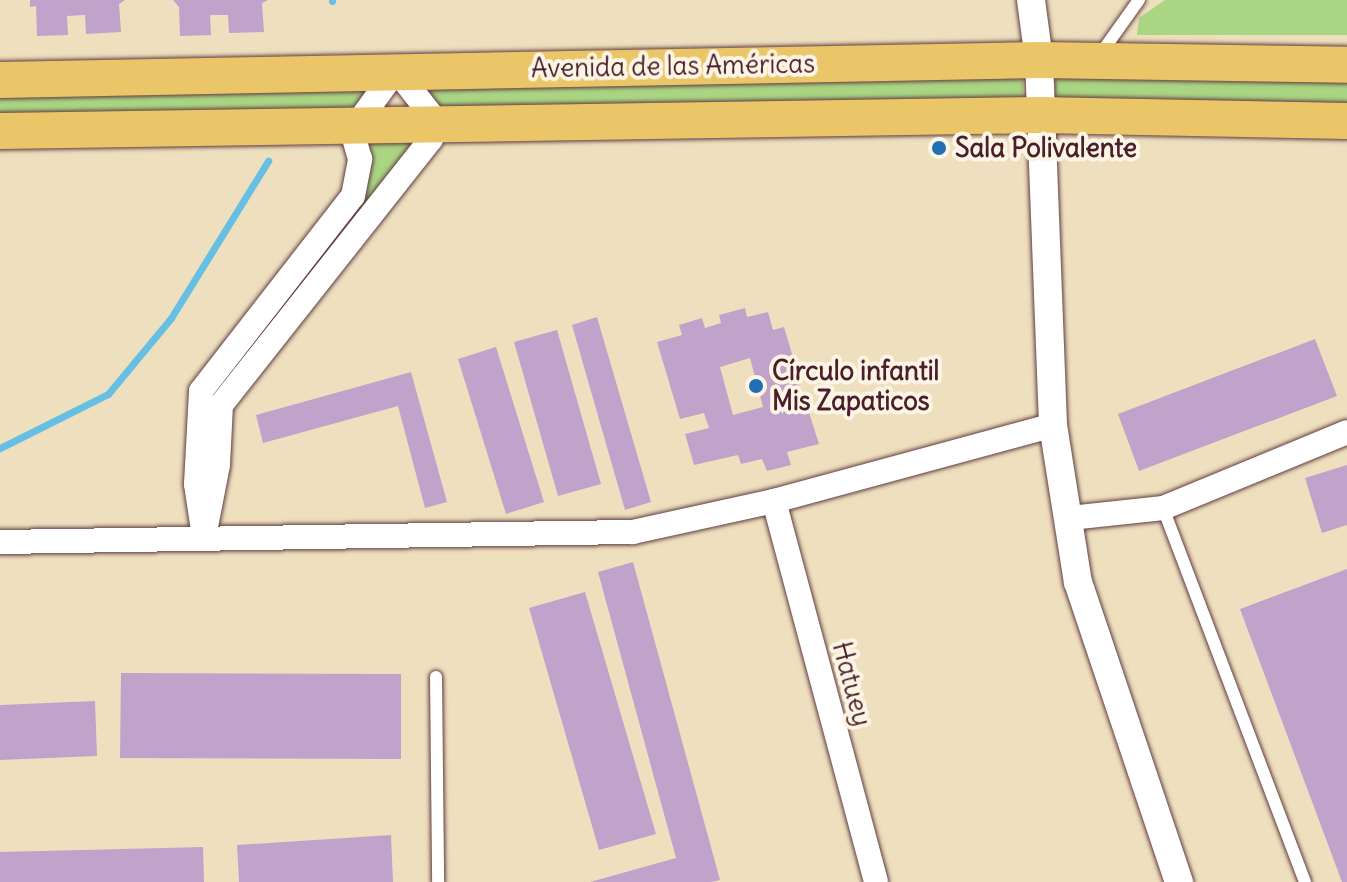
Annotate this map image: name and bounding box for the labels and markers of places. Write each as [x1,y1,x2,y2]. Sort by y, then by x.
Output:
place label: Sala Polivalente [955,132,1137,164]
marker: Sala Polivalente [930,139,948,157]
place label: Círculo infantil Mis Zapaticos [772,355,939,416]
marker: Círculo infantil Mis Zapaticos [747,377,765,395]

